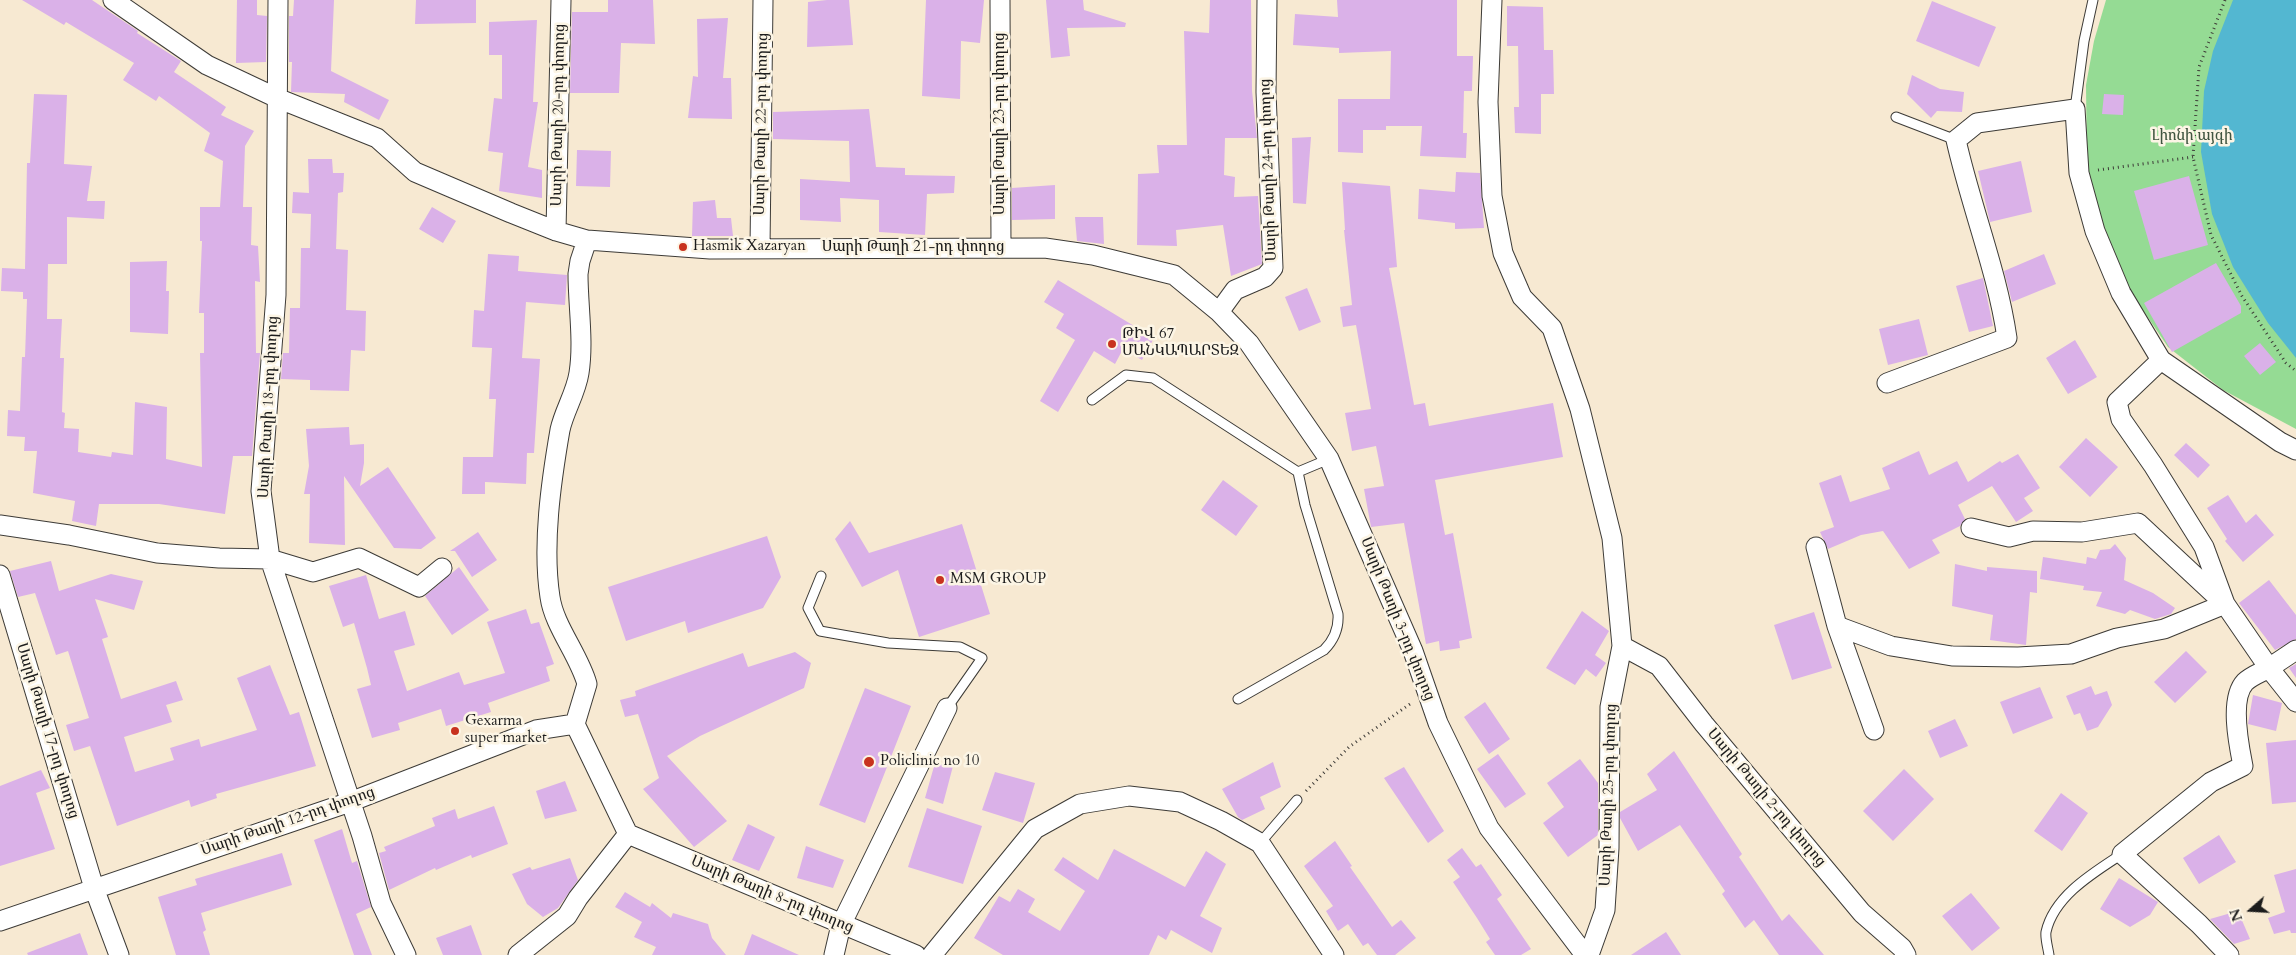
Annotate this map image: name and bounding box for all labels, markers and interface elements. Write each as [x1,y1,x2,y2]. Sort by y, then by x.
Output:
street label: Սարի Թաղի 20-րդ փողոց [548,23,570,207]
street label: Սարի Թաղի 22-րդ փողոց [751,32,773,216]
street label: Սարի Թաղի 23-րդ փողոց [992,33,1010,215]
street label: Սարի Թաղի 24-րդ փողոց [1257,78,1281,262]
park label: Լիոնի այգի [2152,128,2232,146]
place label: Hasmik Xazaryan [693,238,806,256]
street label: Սարի Թաղի 21-րդ փողոց [822,239,1004,257]
marker: Hasmik Xazaryan [677,241,689,253]
street label: Սարի Թաղի 18-րդ փողոց [255,315,283,499]
place label: ԹԻՎ 67 ՄԱՆԿԱՊԱՐՏԵԶ [1122,326,1239,361]
marker: ԹԻՎ 67 ՄԱՆԿԱՊԱՐՏԵԶ [1106,338,1118,350]
street label: Սարի Թաղի 3-րդ փողոց [1356,534,1438,704]
place label: MSM GROUP [950,571,1046,589]
marker: MSM GROUP [934,574,946,586]
street label: Սարի Թաղի 17-րդ փողոց [12,641,82,821]
street label: Սարի Թաղի 25-րդ փողոց [1597,703,1621,887]
place label: Gexarma super market [465,713,547,748]
marker: Gexarma super market [449,725,461,737]
street label: Սարի Թաղի 2-րդ փողոց [1703,725,1829,871]
place label: Policlinic no 10 [880,753,980,771]
marker: Policlinic no 10 [862,755,876,769]
street label: Սարի Թաղի 12-րդ փողոց [199,784,377,860]
street label: Սարի Թաղի 8-րդ փողոց [688,853,856,937]
north arrow [2226,885,2276,935]
text: N [2225,906,2247,924]

